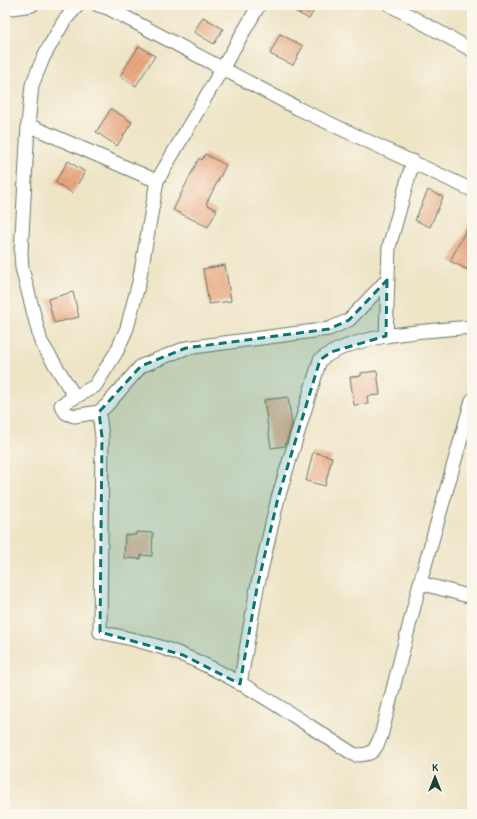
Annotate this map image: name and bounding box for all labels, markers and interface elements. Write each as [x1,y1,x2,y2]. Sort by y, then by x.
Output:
north arrow [415,757,455,797]
text: K [432,760,438,774]

